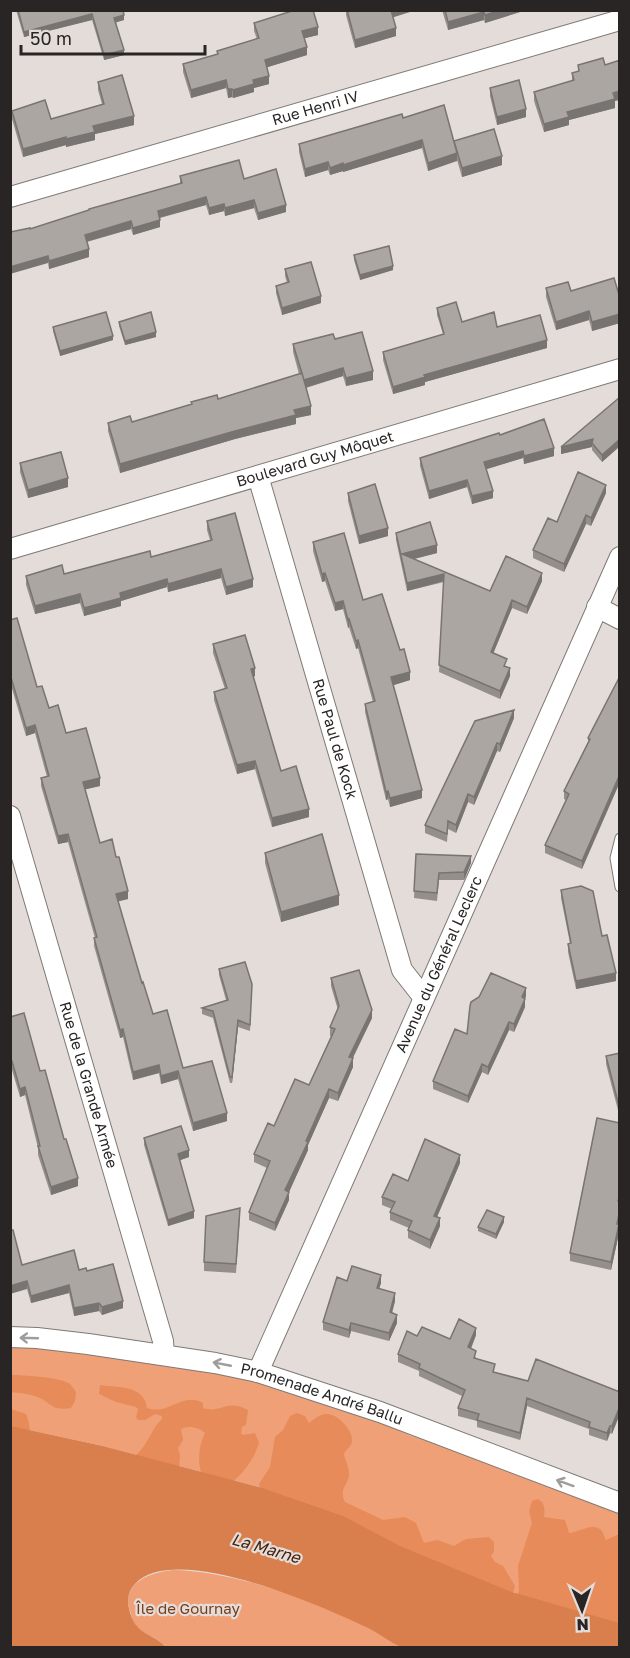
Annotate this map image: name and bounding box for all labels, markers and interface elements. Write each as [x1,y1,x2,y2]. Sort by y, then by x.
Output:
scale bar [21,18,206,56]
text: 50 m [30,27,72,49]
street label: Rue Henri IV [270,86,360,128]
street label: Boulevard Guy Môquet [234,426,395,490]
street label: Rue Paul de Kock [310,676,362,802]
street label: Avenue du Général Leclerc [391,873,485,1055]
street label: Rue de la Grande Armée [57,999,122,1170]
one-way arrow [19,1332,39,1343]
one-way arrow [213,1358,232,1369]
street label: Promenade André Ballu [239,1359,406,1428]
one-way arrow [556,1476,575,1487]
water label: La Marne [229,1529,304,1568]
north arrow [552,1580,612,1640]
park label: Île de Gournay [135,1599,240,1617]
text: N [576,1615,589,1635]

